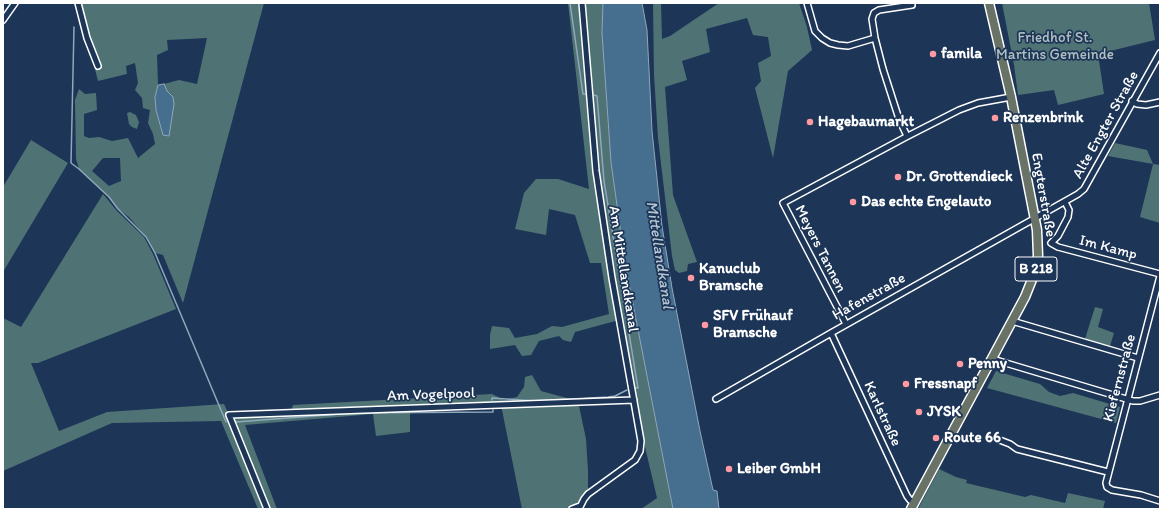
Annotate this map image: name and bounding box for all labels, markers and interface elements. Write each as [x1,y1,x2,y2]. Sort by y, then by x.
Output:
park label: Friedhof St. Martins Gemeinde [996,29,1114,64]
place label: famila [941,45,982,63]
marker: famila [928,49,938,59]
street label: Alte Engter Straße [1069,68,1143,182]
place label: Renzenbrink [1003,109,1084,127]
place label: Hagebaumarkt [818,113,914,131]
marker: Renzenbrink [990,113,1000,123]
marker: Hagebaumarkt [805,117,815,127]
street label: Engterstraße [1027,152,1059,238]
place label: Dr. Grottendieck [906,168,1013,186]
marker: Dr. Grottendieck [893,172,903,182]
place label: Das echte Engelauto [861,193,992,211]
marker: Das echte Engelauto [848,197,858,207]
water label: Mittellandkanal [641,200,677,310]
street label: Meyers Tannen [790,202,850,296]
street label: Am Mittellandkanal [604,205,642,333]
street label: Im Kamp [1077,232,1139,264]
road number: B 218 [1015,257,1057,281]
place label: Kanuclub Bramsche [699,260,763,295]
street label: Hafenstraße [829,269,909,325]
marker: Kanuclub Bramsche [686,273,696,283]
place label: SFV Frühauf Bramsche [713,307,793,342]
marker: SFV Frühauf Bramsche [700,320,710,330]
street label: Kiefernstraße [1100,332,1140,424]
place label: Penny [968,355,1007,373]
marker: Penny [955,359,965,369]
place label: Fressnapf [914,375,977,393]
street label: Karlstraße [859,379,905,449]
marker: Fressnapf [901,379,911,389]
street label: Am Vogelpool [387,384,475,406]
place label: JYSK [927,403,961,421]
marker: JYSK [914,407,924,417]
place label: Route 66 [944,429,1001,447]
marker: Route 66 [931,433,941,443]
place label: Leiber GmbH [737,460,821,478]
marker: Leiber GmbH [724,464,734,474]

